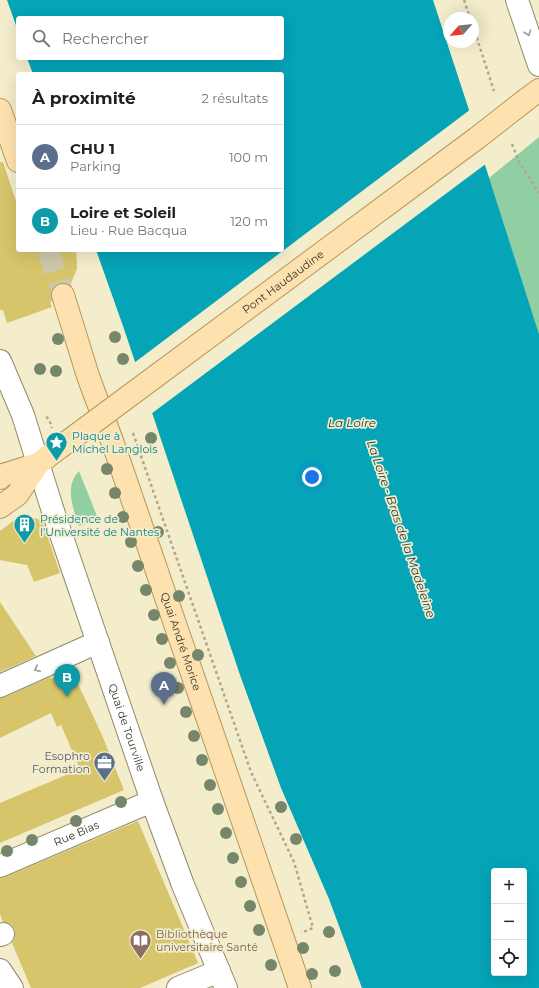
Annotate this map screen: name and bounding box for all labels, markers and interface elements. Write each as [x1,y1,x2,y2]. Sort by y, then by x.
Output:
north arrow [443,12,479,48]
search box [16,16,284,60]
icon: search [30,27,52,49]
text: Rechercher [62,29,149,48]
one-way arrow [524,29,532,36]
text: À proximité [32,88,136,108]
text: 2 résultats [202,90,268,106]
text: CHU 1 [70,139,115,158]
text: A [40,149,50,165]
text: 100 m [229,149,268,165]
text: Parking [70,158,121,174]
text: Loire et Soleil [70,203,176,222]
text: B [40,213,50,229]
text: 120 m [230,213,268,229]
text: Lieu · Rue Bacqua [70,222,187,238]
street label: Pont Haudaudine [239,247,327,317]
water label: La Loire [328,415,376,430]
place icon: Plaque à Michel Langlois [43,429,69,462]
place label: Plaque à Michel Langlois [72,429,158,456]
water label: La Loire - Bras de la Madeleine [364,438,439,620]
your location [302,467,322,487]
building icon: Présidence de l'Université de Nantes [12,512,38,545]
place label: Présidence de l'Université de Nantes [40,512,160,539]
street label: Quai André Morice [158,590,204,692]
one-way arrow [33,664,41,672]
pin: B [54,664,80,697]
pin: A [151,672,177,705]
street label: Quai de Tourville [105,682,149,774]
place label: Esophro Formation [32,749,90,776]
office icon: Esophro Formation [92,749,118,782]
street label: Rue Bias [51,817,102,849]
map controls [491,868,527,976]
button: + [491,868,527,904]
button: − [491,904,527,940]
library icon: Bibliothèque universitaire Santé [128,927,154,960]
place label: Bibliothèque universitaire Santé [156,927,258,954]
button: locate [491,940,527,976]

